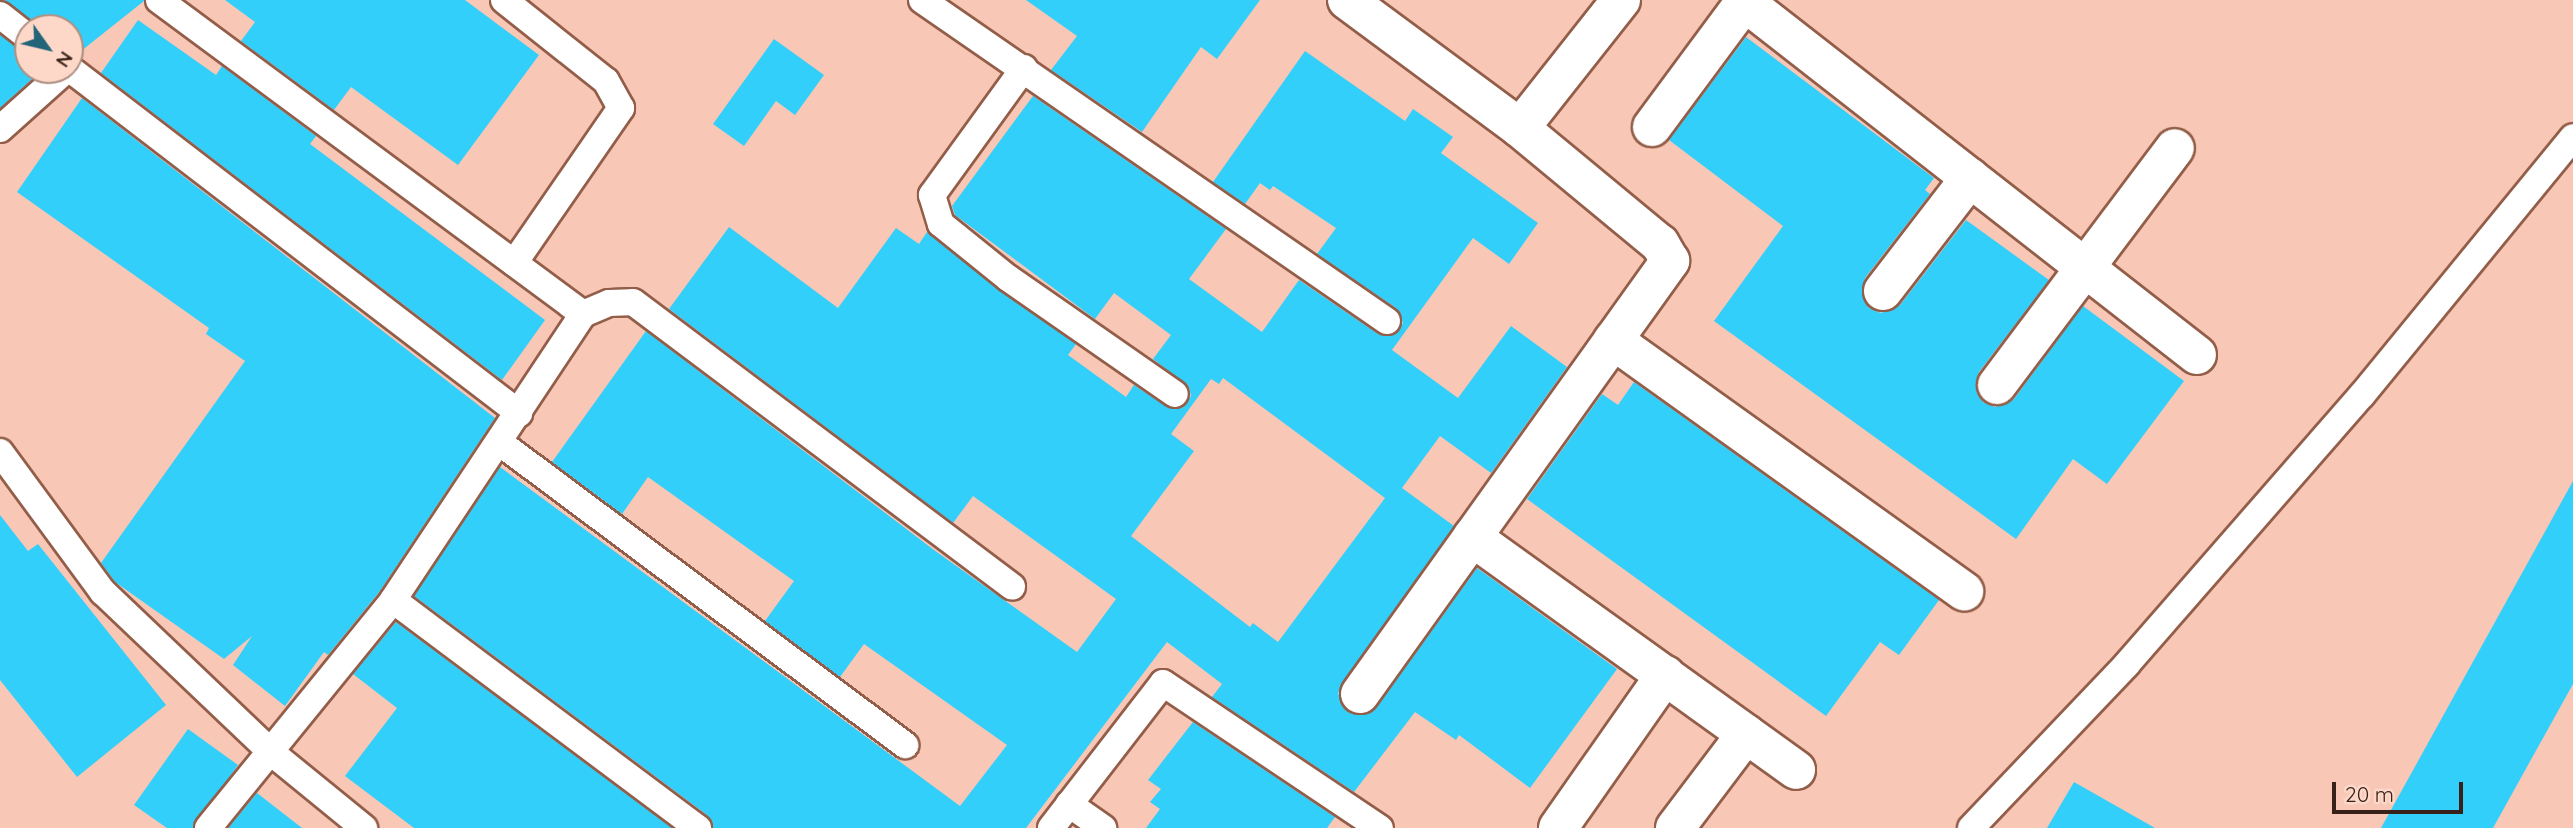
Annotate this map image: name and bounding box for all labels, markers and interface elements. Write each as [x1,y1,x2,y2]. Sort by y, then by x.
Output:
north arrow [14,14,84,84]
text: N [51,47,79,72]
scale bar [2335,768,2466,812]
text: 20 m [2345,781,2394,807]

